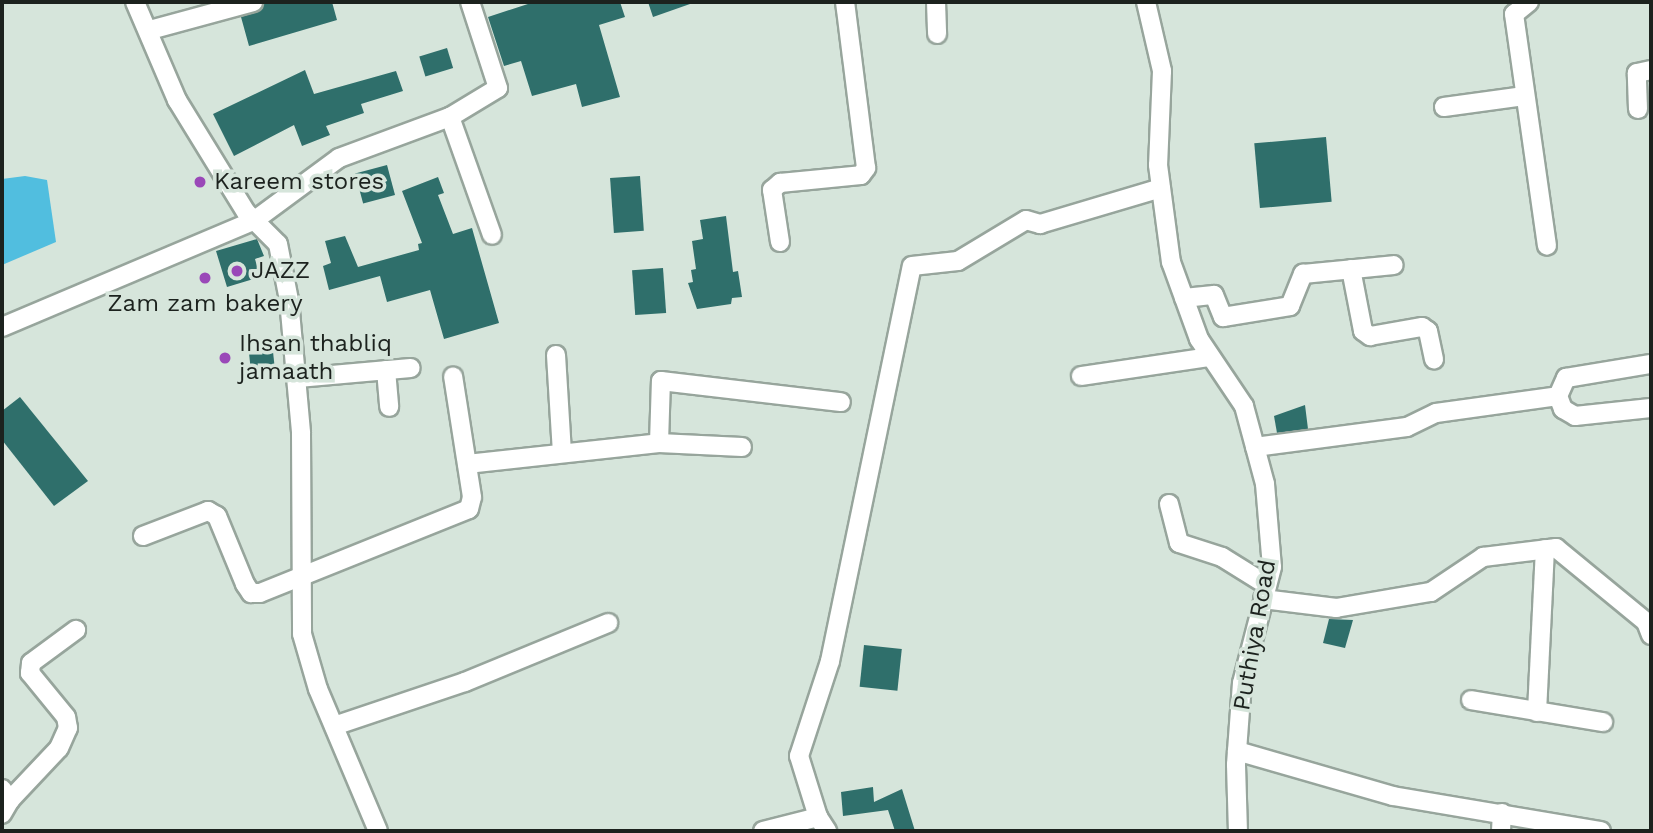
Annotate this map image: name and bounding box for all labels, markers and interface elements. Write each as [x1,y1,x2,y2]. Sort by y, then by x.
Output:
place label: Kareem stores [214,168,384,196]
marker: Kareem stores [192,174,208,190]
place label: JAZZ [251,257,310,285]
marker: JAZZ [229,263,245,279]
marker: Zam zam bakery [197,270,213,286]
place label: Zam zam bakery [107,290,303,318]
place label: Ihsan thabliq jamaath [239,330,392,386]
marker: Ihsan thabliq jamaath [217,350,233,366]
street label: Puthiya Road [1228,557,1282,713]

